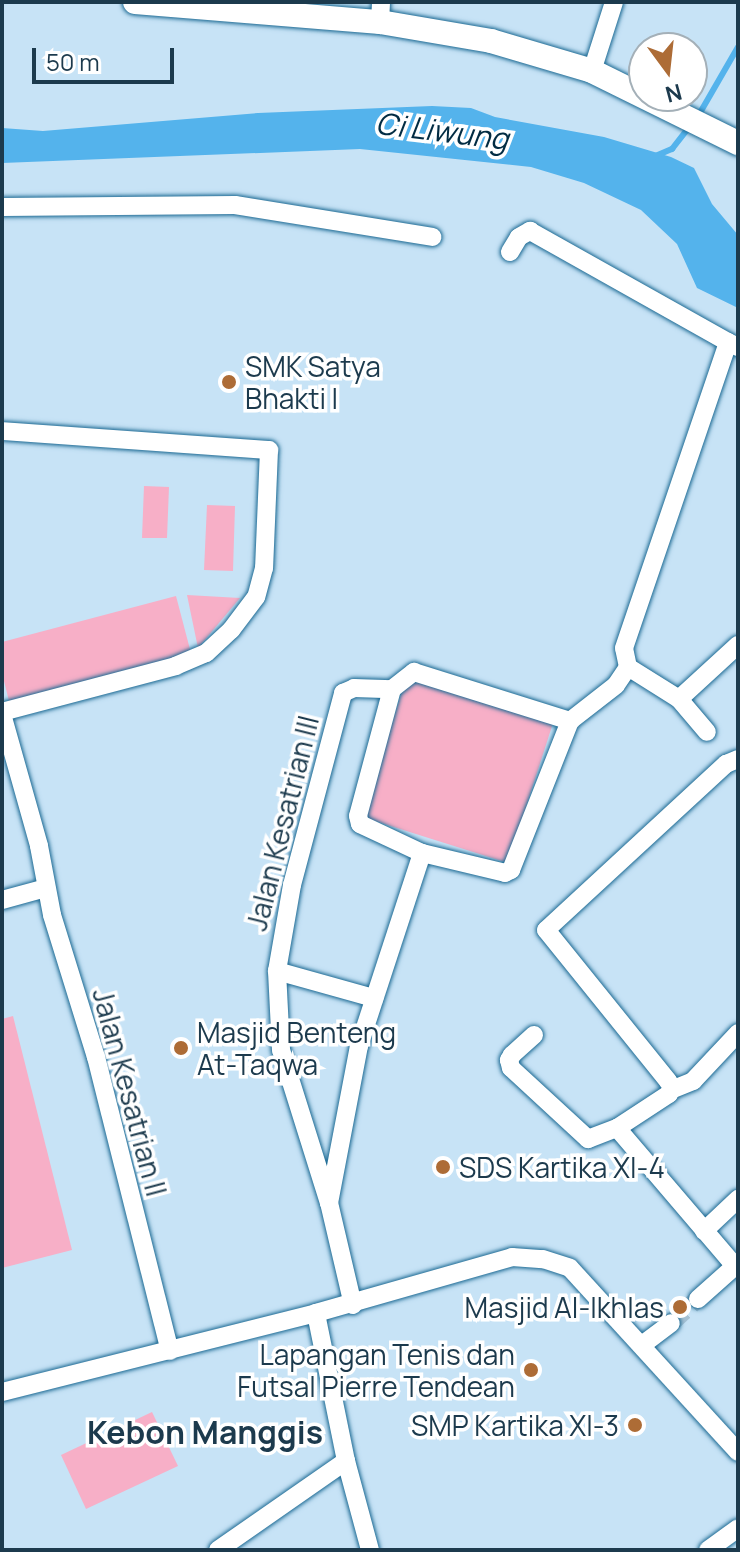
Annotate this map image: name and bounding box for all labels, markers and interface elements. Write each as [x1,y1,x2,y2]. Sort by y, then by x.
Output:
scale bar [36,32,178,82]
north arrow [628,32,708,112]
text: 50 m [46,45,100,78]
text: N [662,77,685,110]
water label: Ci Liwung [374,105,510,157]
place label: SMK Satya Bhakti I [245,349,381,415]
marker: SMK Satya Bhakti I [220,373,238,391]
street label: Jalan Kesatrian III [239,712,325,934]
street label: Jalan Kesatrian II [86,984,174,1200]
place label: Masjid Benteng At-Taqwa [197,1015,396,1081]
marker: Masjid Benteng At-Taqwa [172,1039,190,1057]
place label: SDS Kartika XI-4 [459,1150,665,1184]
marker: SDS Kartika XI-4 [434,1158,452,1176]
place label: Masjid Al-Ikhlas [465,1290,664,1324]
marker: Masjid Al-Ikhlas [671,1298,689,1316]
place label: Lapangan Tenis dan Futsal Pierre Tendean [237,1337,515,1403]
marker: Lapangan Tenis dan Futsal Pierre Tendean [522,1361,540,1379]
place label: SMP Kartika XI-3 [411,1408,619,1442]
district label: Kebon Manggis [87,1413,323,1451]
marker: SMP Kartika XI-3 [626,1416,644,1434]

